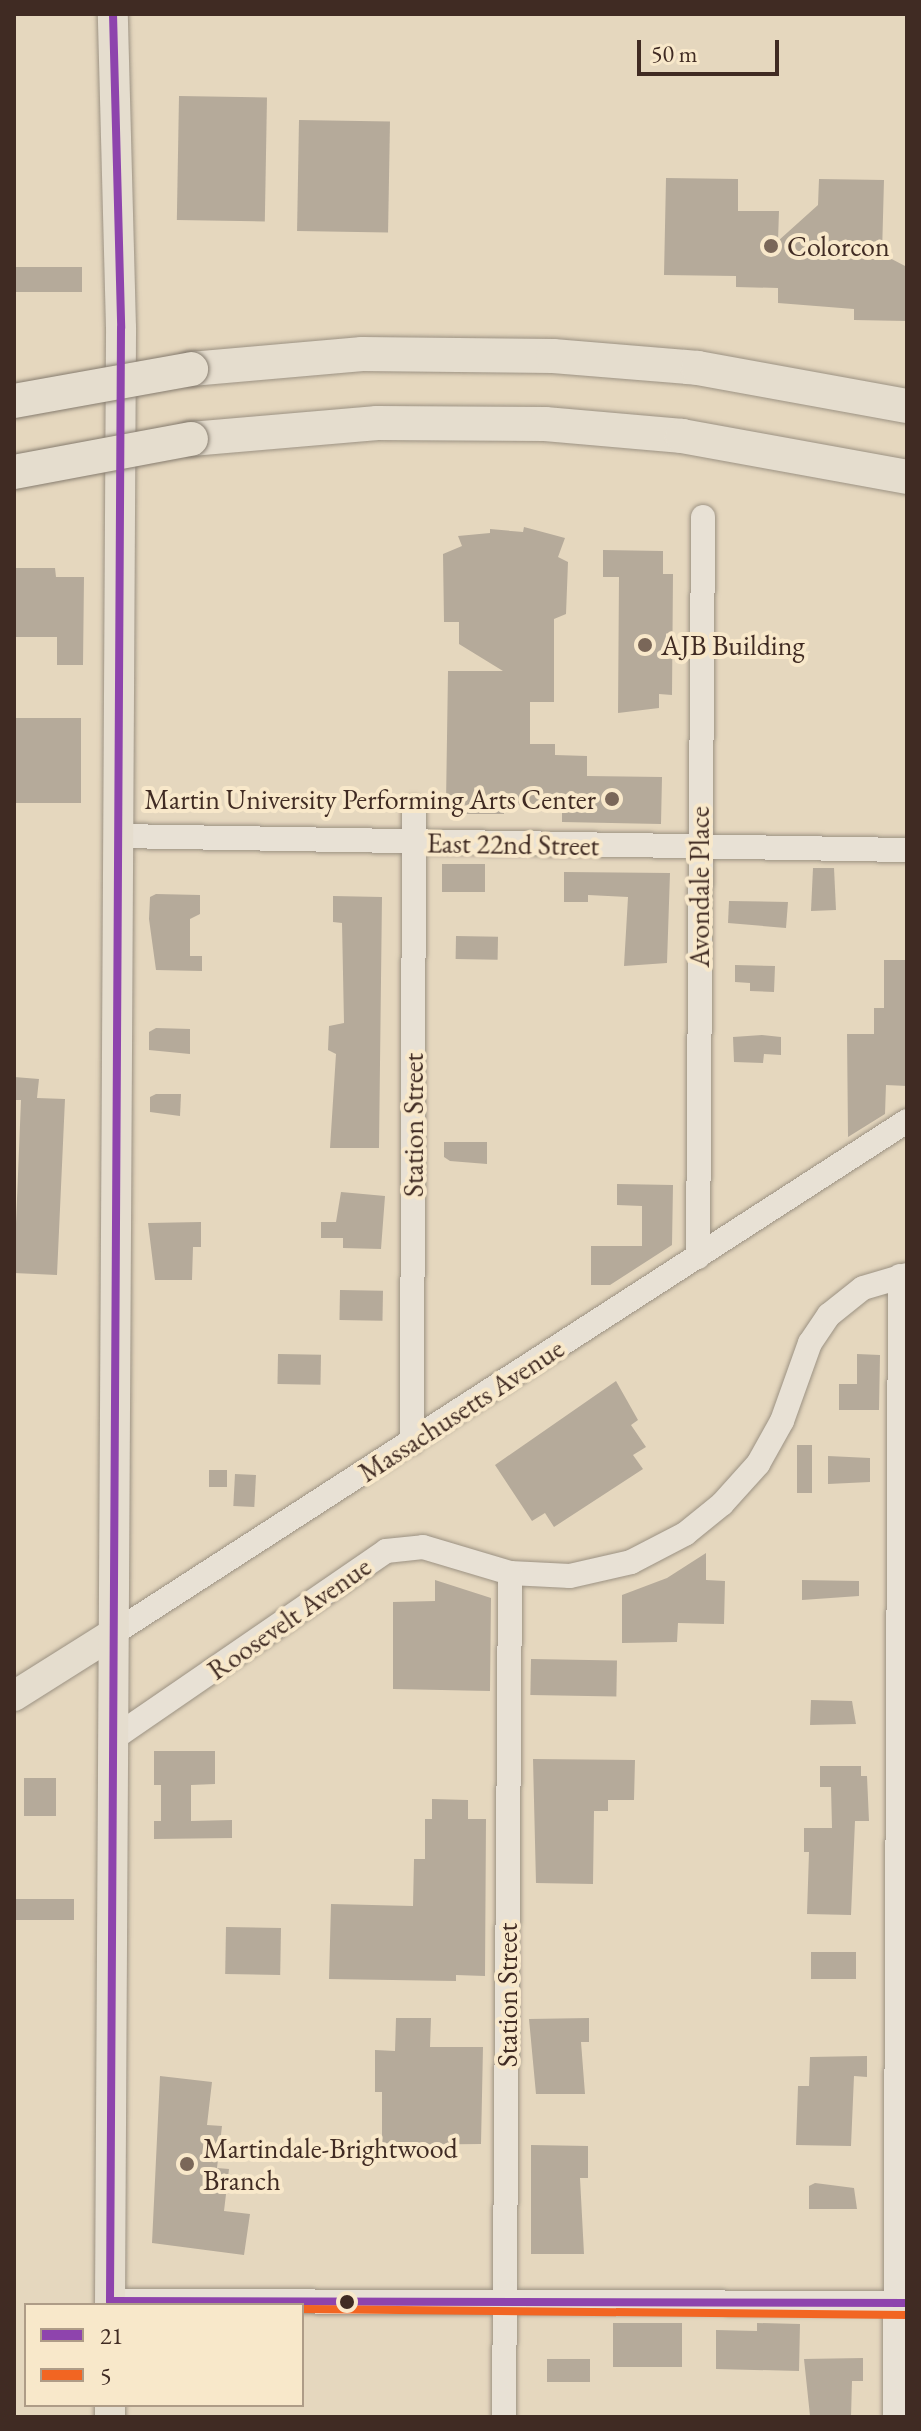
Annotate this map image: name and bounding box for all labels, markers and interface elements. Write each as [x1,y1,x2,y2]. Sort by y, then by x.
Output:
scale bar [641,24,783,74]
text: 50 m [651,38,698,69]
place label: Colorcon [787,229,890,263]
marker: Colorcon [762,237,780,255]
place label: AJB Building [661,628,805,662]
marker: AJB Building [636,636,654,654]
place label: Martin University Performing Arts Center [144,782,596,816]
marker: Martin University Performing Arts Center [603,790,621,808]
street label: Avondale Place [682,806,716,968]
street label: East 22nd Street [426,826,600,862]
street label: Station Street [396,1053,430,1197]
street label: Massachusetts Avenue [352,1331,570,1489]
street label: Roosevelt Avenue [201,1549,377,1687]
street label: Station Street [490,1923,524,2067]
place label: Martindale-Brightwood Branch [203,2131,458,2197]
marker: Martindale-Brightwood Branch [178,2155,196,2173]
unlabelled marker [339,2294,355,2310]
legend [24,2303,304,2407]
text: 21 [100,2320,123,2351]
text: 5 [100,2360,112,2391]

